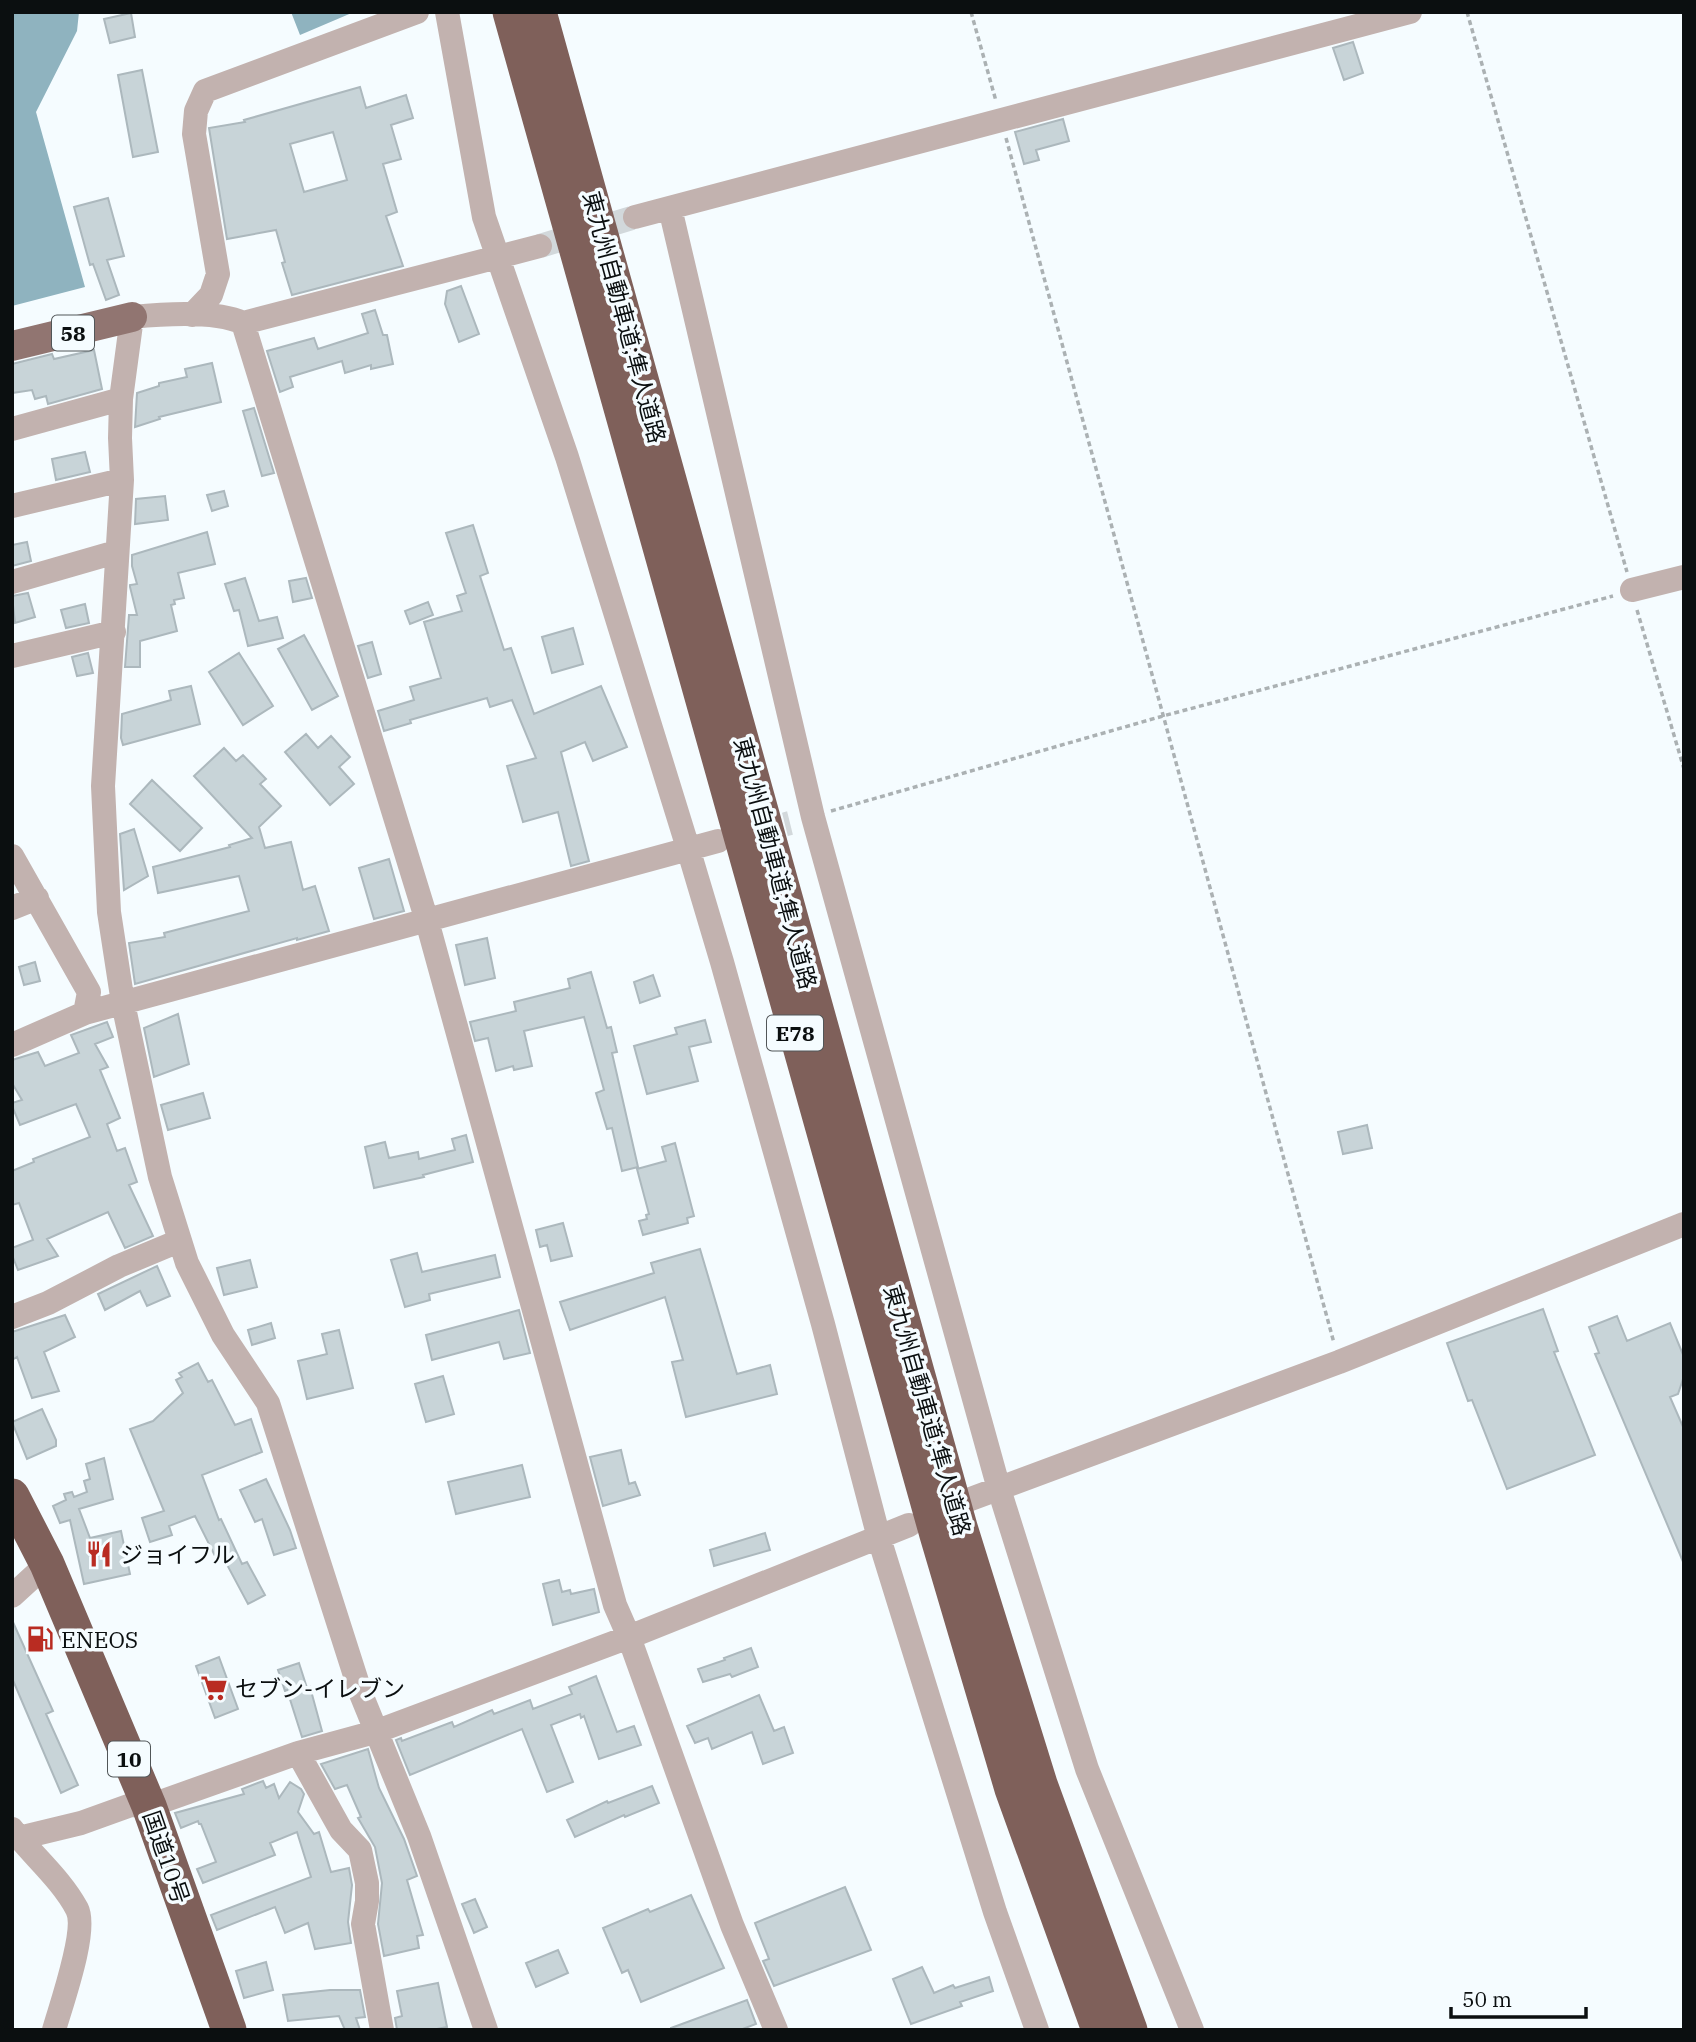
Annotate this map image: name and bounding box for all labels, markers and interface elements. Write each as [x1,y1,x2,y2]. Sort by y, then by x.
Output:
street label: 東九州自動車道;隼人道路 [577,188,673,446]
road number: 58 [52,316,94,350]
street label: 東九州自動車道;隼人道路 [728,734,824,992]
road number: E78 [767,1016,823,1050]
street label: 東九州自動車道;隼人道路 [878,1281,978,1539]
restaurant icon: ジョイフル [84,1539,114,1569]
place label: ジョイフル [120,1539,235,1569]
fuel station icon: ENEOS [25,1624,55,1654]
place label: ENEOS [61,1624,138,1654]
supermarket icon: セブン-イレブン [199,1673,229,1703]
place label: セブン-イレブン [235,1673,405,1703]
road number: 10 [108,1742,150,1776]
street label: 国道10号 [137,1806,197,1908]
scale bar [1451,1976,1586,2020]
text: 50 m [1462,1985,1512,2013]

